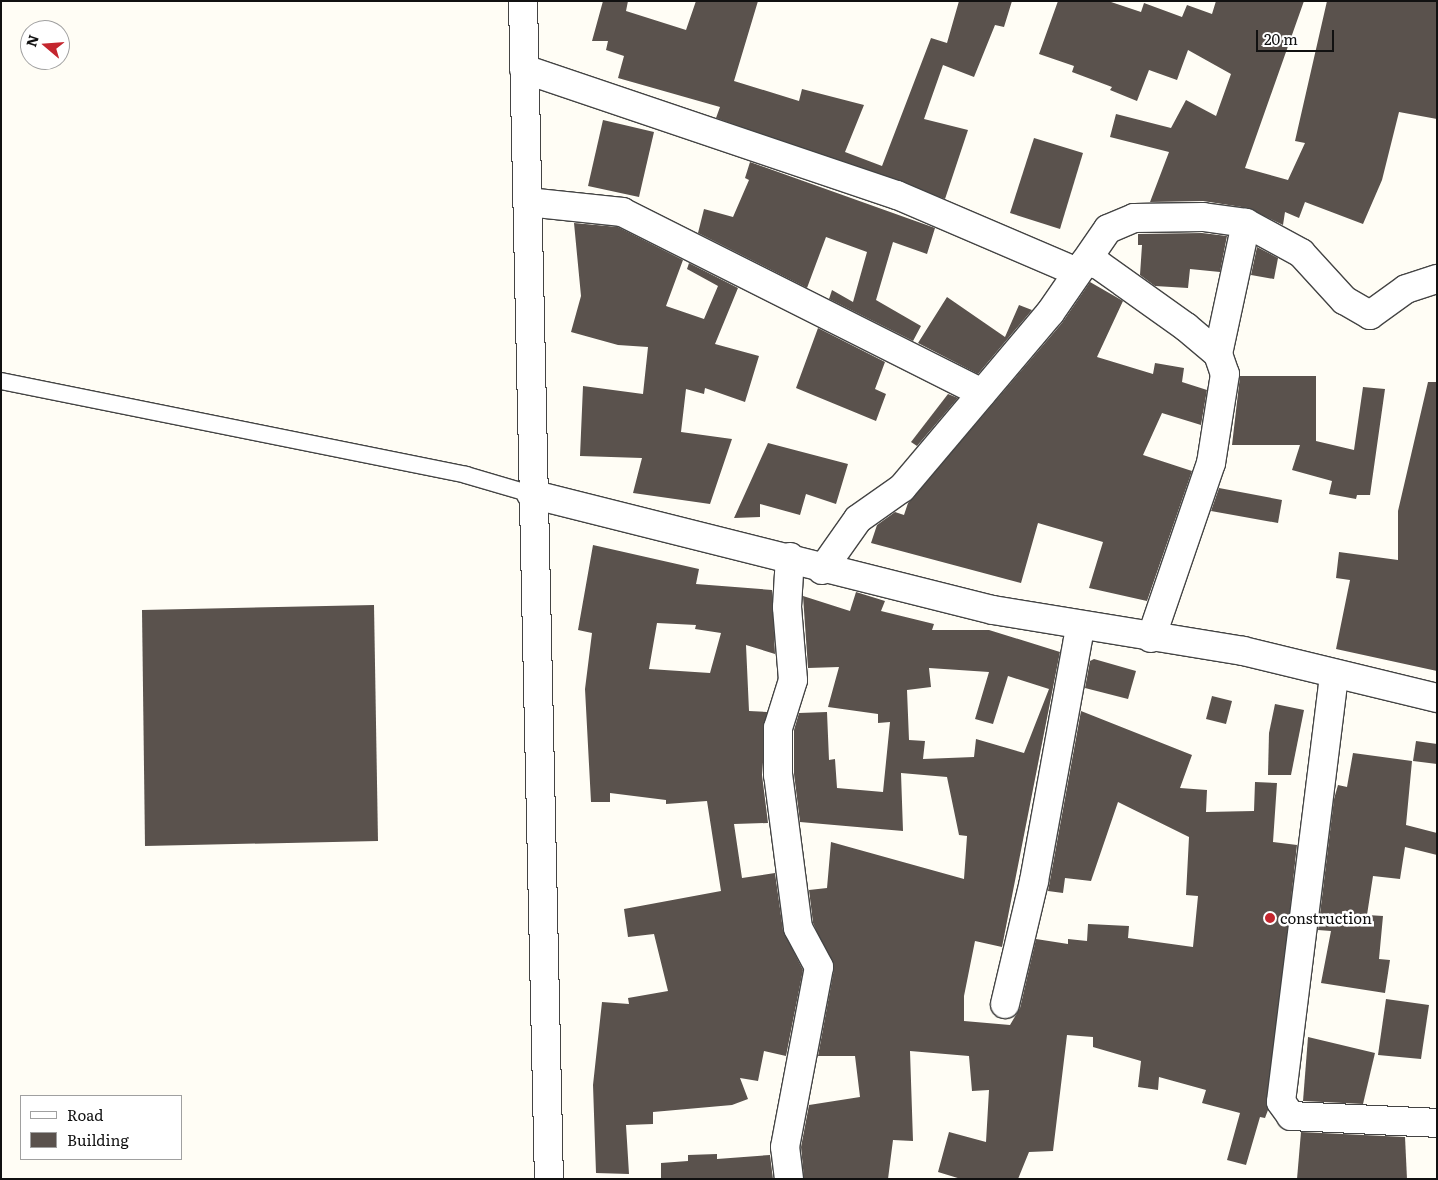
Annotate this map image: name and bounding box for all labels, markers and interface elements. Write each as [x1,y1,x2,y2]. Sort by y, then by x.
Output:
north arrow [20,20,70,70]
scale bar [1258,20,1336,52]
text: 20 m [1264,27,1298,50]
text: N [20,32,43,49]
place label: construction [1280,909,1372,927]
marker: construction [1264,912,1276,924]
legend [20,1095,182,1160]
text: Road [67,1103,103,1126]
text: Building [67,1128,129,1151]

